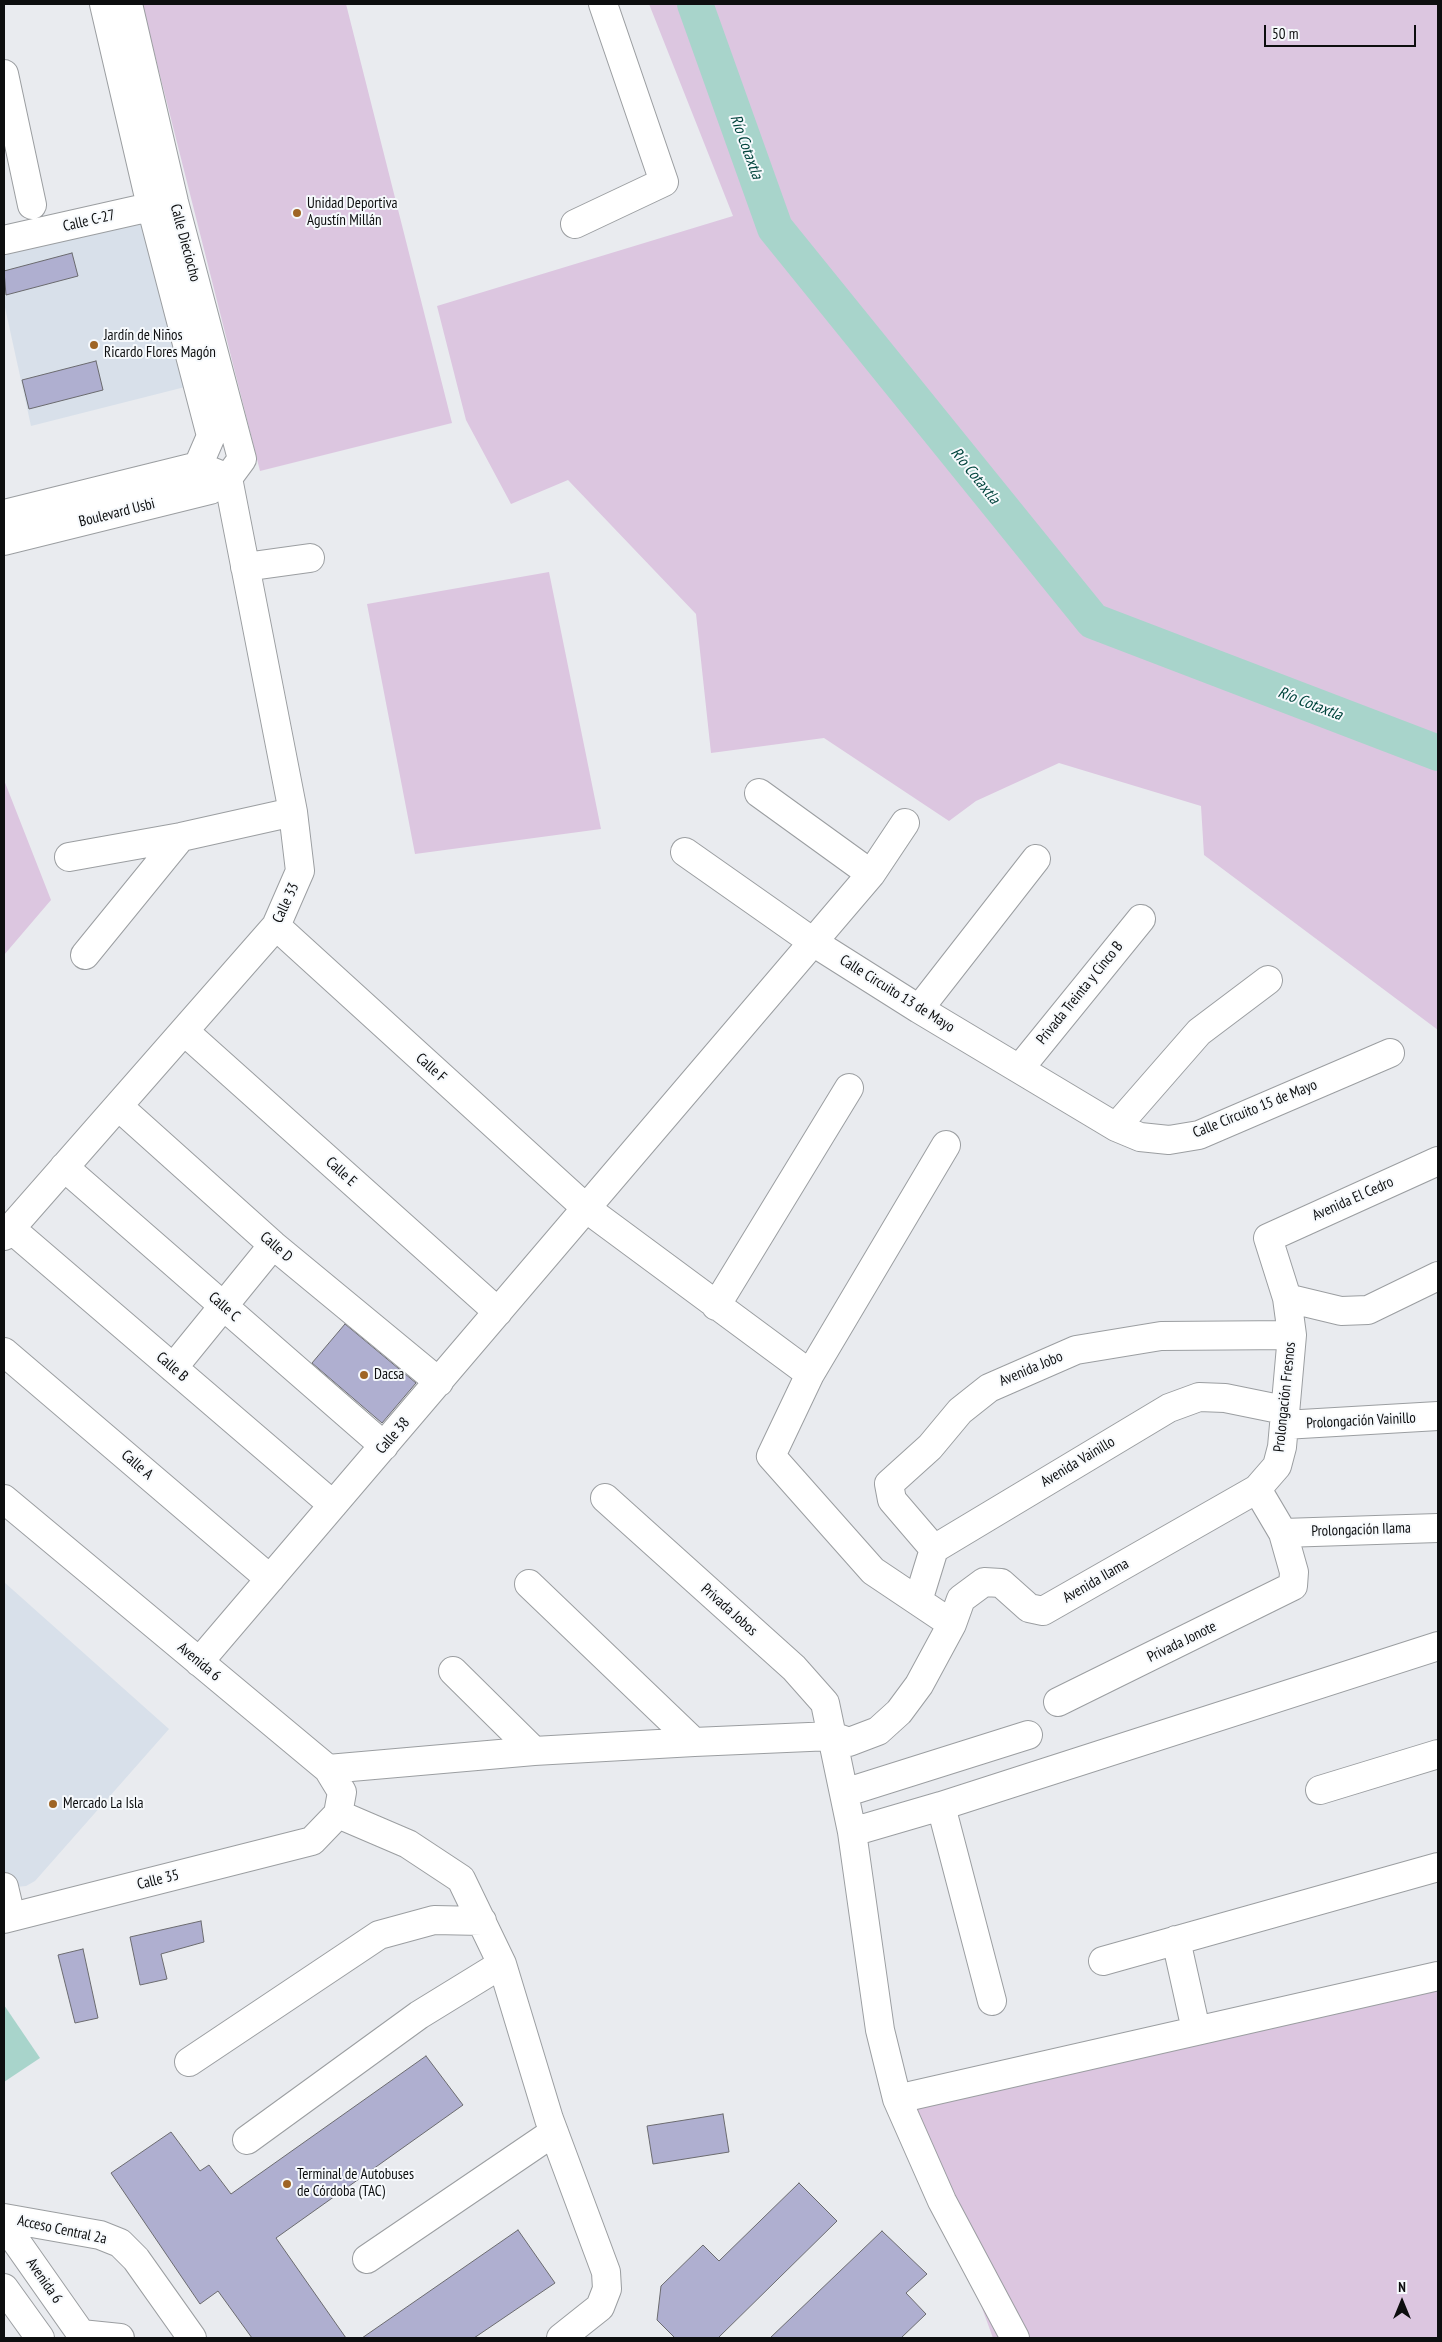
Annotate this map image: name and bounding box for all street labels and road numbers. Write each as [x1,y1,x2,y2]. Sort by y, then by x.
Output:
street label: Calle Dieciocho [166,202,204,284]
street label: Calle C-27 [61,206,117,236]
street label: Boulevard Usbi [77,495,157,531]
street label: Calle 33 [269,880,303,926]
street label: Privada Treinta y Cinco B [1033,938,1127,1048]
street label: Calle Circuito 13 de Mayo [836,951,958,1037]
street label: Calle F [412,1050,450,1086]
street label: Calle Circuito 15 de Mayo [1190,1076,1320,1142]
street label: Calle E [322,1153,360,1191]
street label: Avenida El Cedro [1310,1173,1396,1225]
street label: Calle D [256,1228,296,1266]
street label: Calle C [205,1288,243,1326]
street label: Prolongación Fresnos [1270,1341,1300,1453]
street label: Calle B [152,1348,192,1386]
street label: Avenida Jobo [997,1348,1065,1390]
street label: Prolongación Vainillo [1306,1409,1416,1433]
street label: Calle 38 [372,1414,414,1458]
street label: Avenida Vainillo [1038,1433,1118,1491]
street label: Calle A [117,1446,157,1484]
street label: Prolongación Ilama [1311,1519,1411,1541]
street label: Avenida Ilama [1060,1555,1132,1607]
street label: Privada Jobos [697,1580,761,1640]
street label: Privada Jonote [1145,1618,1219,1666]
street label: Avenida 6 [174,1639,224,1685]
street label: Calle 35 [135,1866,181,1894]
street label: Acceso Central 2a [16,2212,108,2248]
street label: Avenida 6 [22,2255,66,2307]

